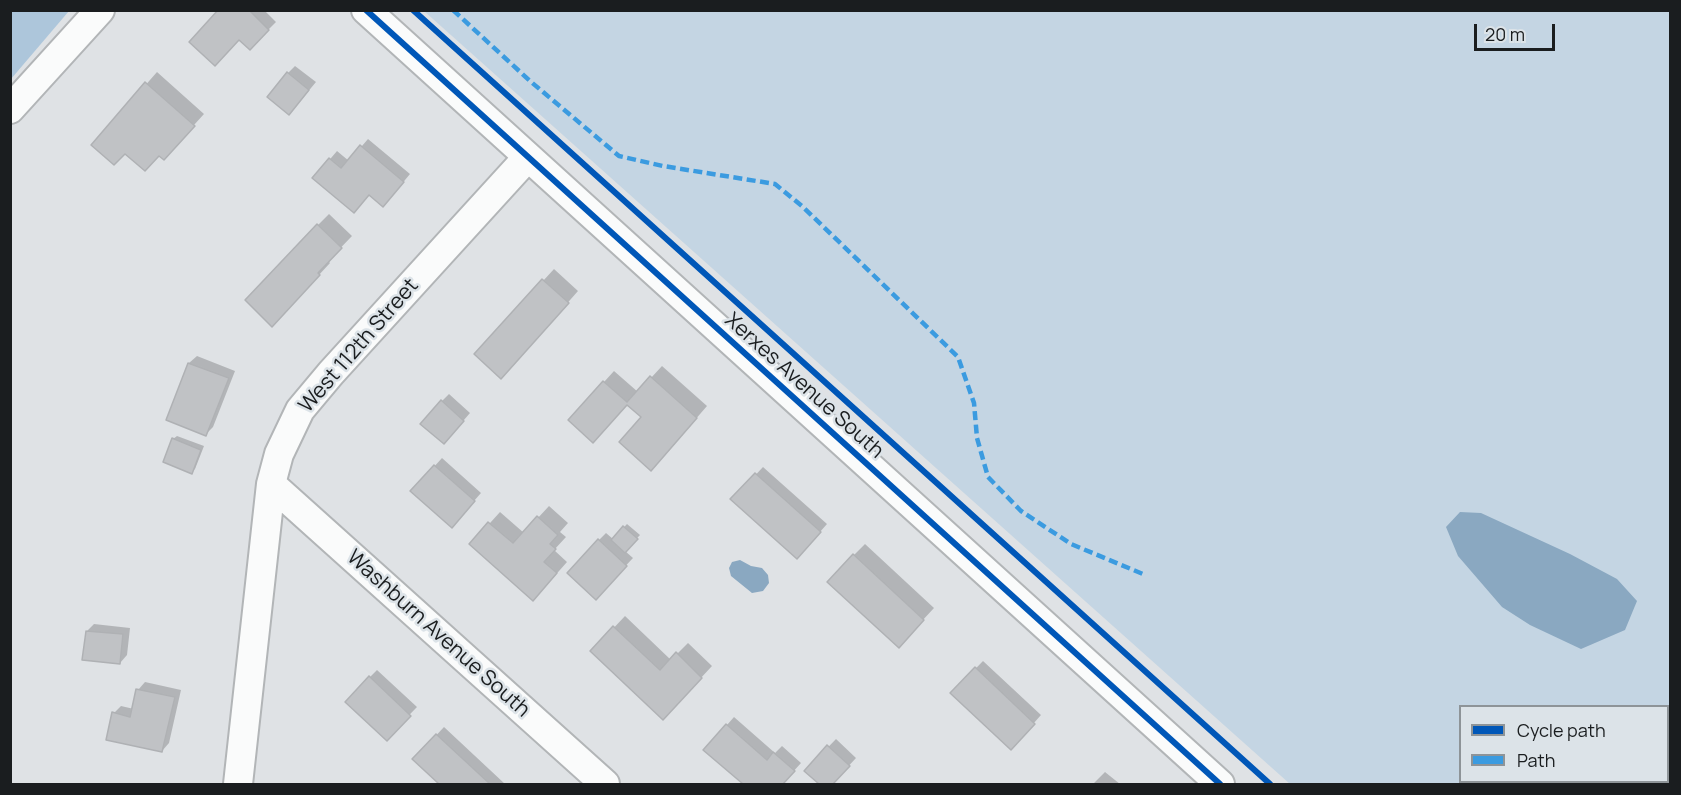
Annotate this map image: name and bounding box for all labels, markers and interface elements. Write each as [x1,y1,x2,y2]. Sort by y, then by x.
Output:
scale bar [1477,12,1558,50]
text: 20 m [1485,22,1525,46]
street label: West 112th Street [294,274,424,418]
street label: Xerxes Avenue South [719,308,889,464]
street label: Washburn Avenue South [341,545,535,723]
legend [1459,705,1669,783]
text: Cycle path [1517,718,1606,742]
text: Path [1517,748,1555,772]

